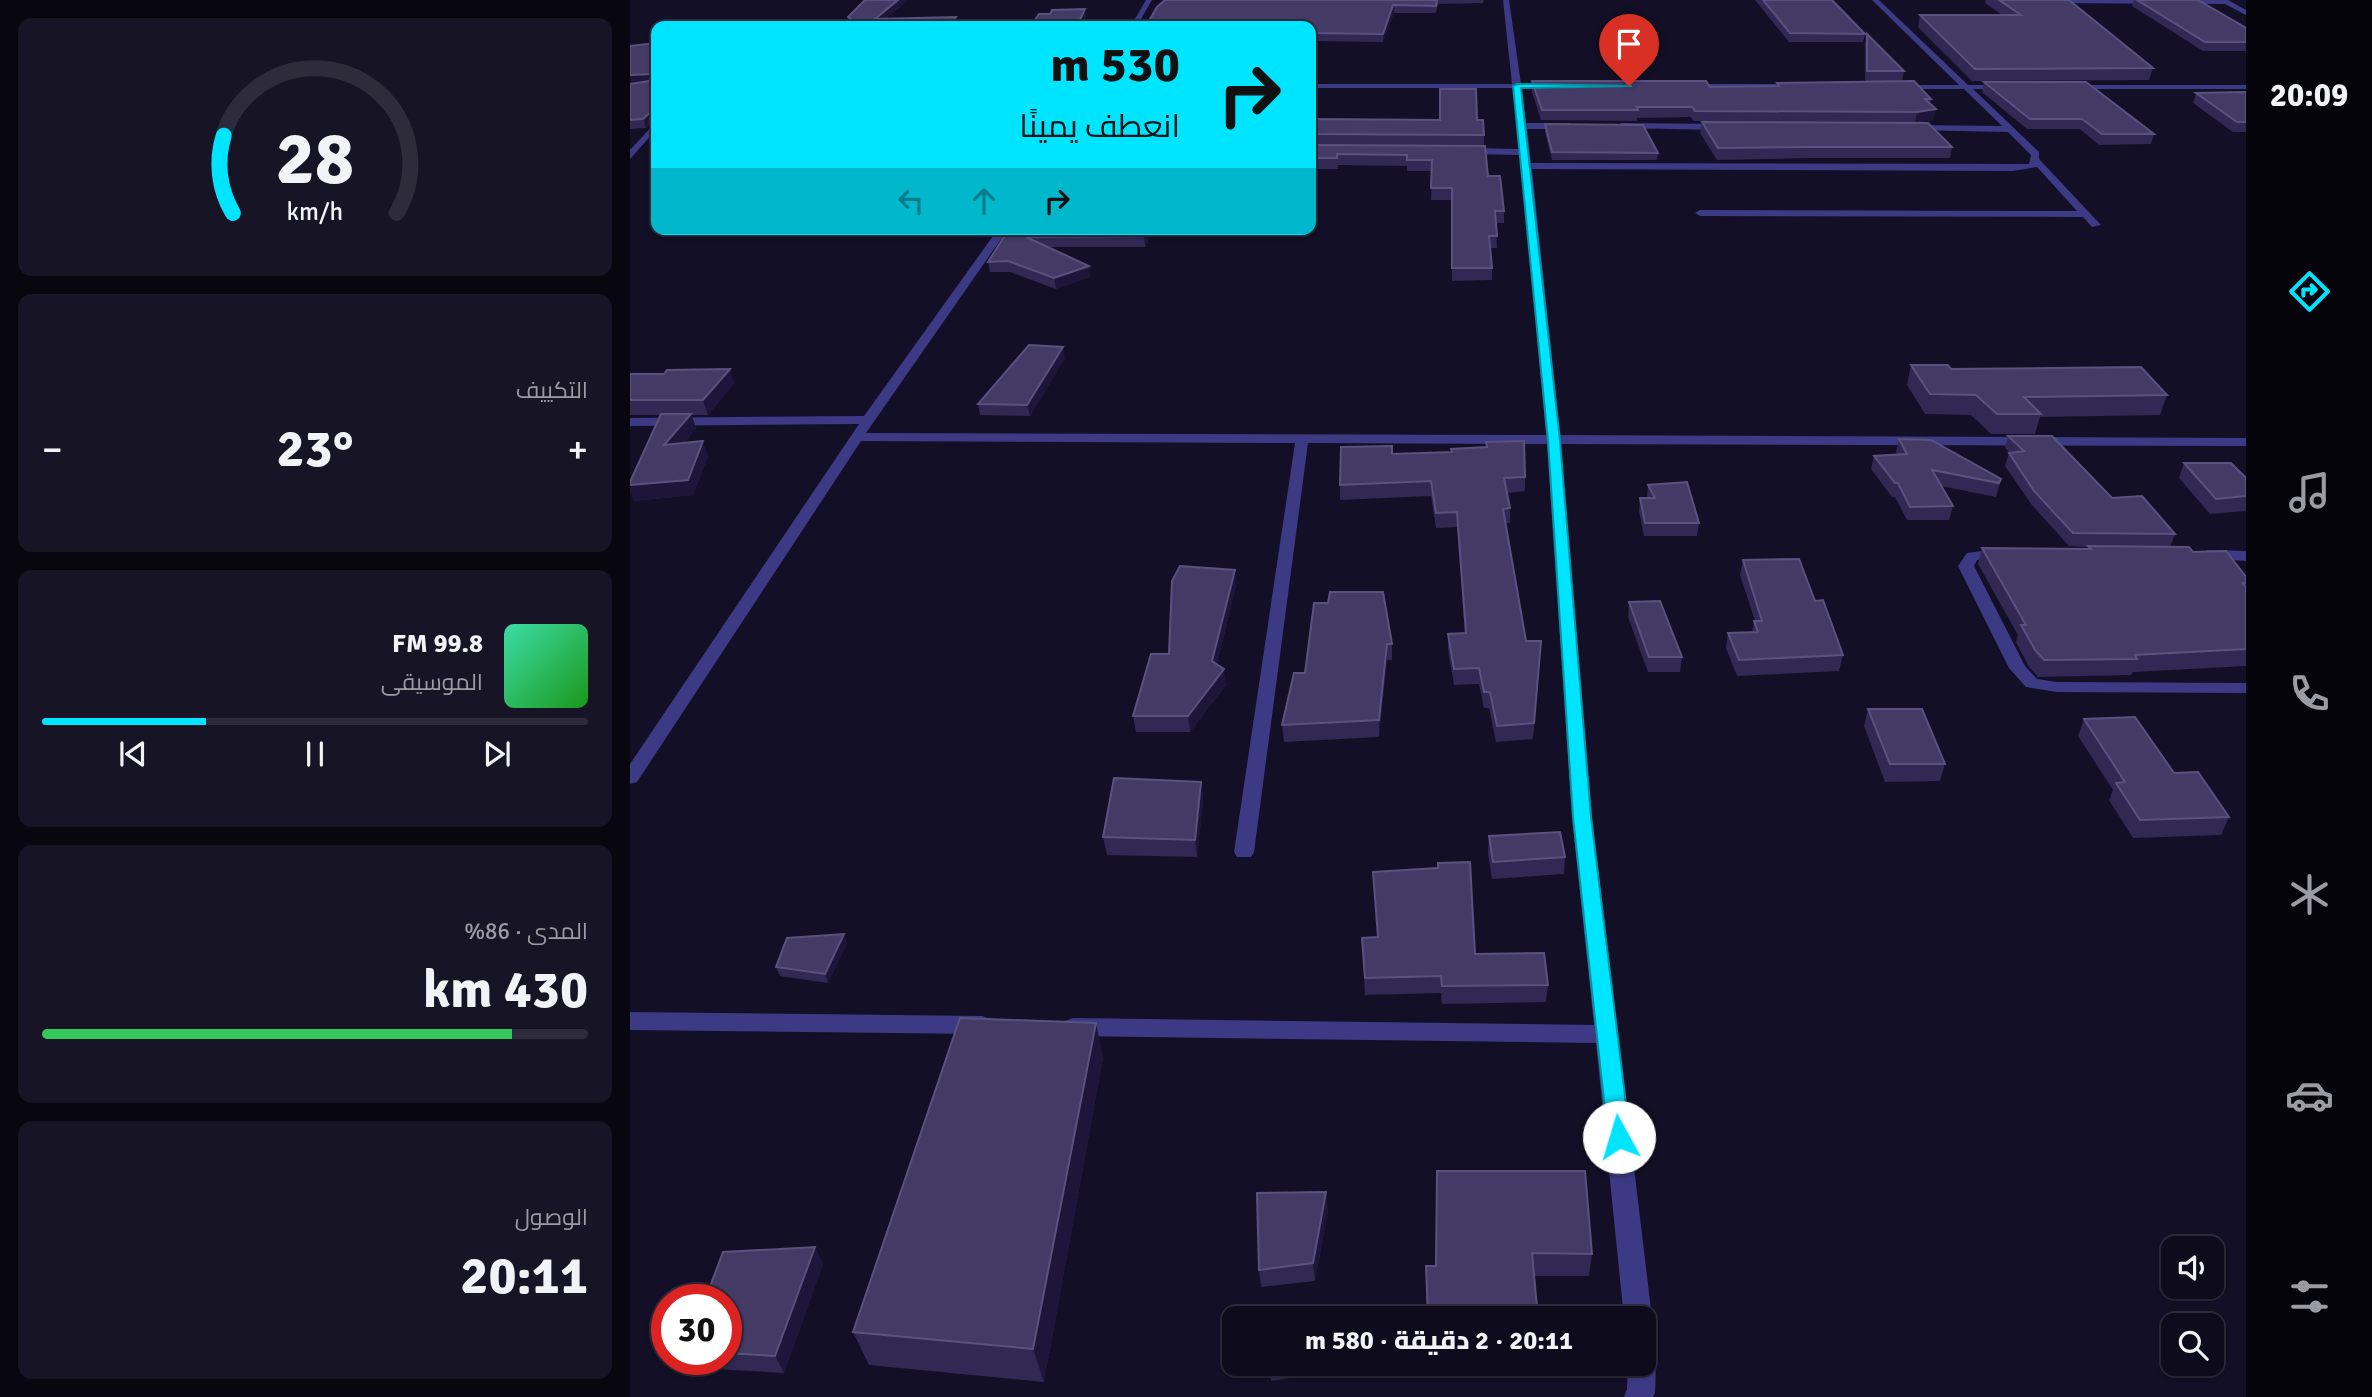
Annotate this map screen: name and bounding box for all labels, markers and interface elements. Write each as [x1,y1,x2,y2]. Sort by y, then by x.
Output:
pin [1599,14,1659,86]
icon: arrive [1610,25,1648,63]
text: 530 m [1050,35,1180,95]
icon: right [1204,49,1295,140]
text: 20:09 [2270,76,2348,115]
text: انعطف يمينًا [1019,107,1180,146]
text: 28 [276,115,354,204]
icon: left [892,182,930,220]
icon: ahead [965,182,1003,220]
icon: right [1038,182,1076,220]
text: km/h [287,196,343,227]
icon: directions [2285,267,2334,316]
text: التكييف [516,376,588,405]
text: 23° [277,417,353,481]
text: − [42,426,63,473]
text: + [567,426,588,473]
icon: music [2285,468,2334,517]
text: 99.8 FM [392,628,483,660]
text: الموسيقى [381,668,483,697]
icon: phone [2285,669,2334,718]
icon: previous [114,735,152,773]
icon: pause [296,735,334,773]
icon: next [478,735,516,773]
icon: climate [2285,870,2334,919]
text: المدى · 86% [464,917,588,946]
text: 430 km [423,958,588,1022]
icon: car [2285,1071,2334,1120]
position arrow [1582,1100,1656,1174]
text: الوصول [515,1203,588,1232]
map controls [2161,1236,2224,1376]
button: sound [2161,1236,2224,1299]
text: 20:11 [460,1244,588,1308]
icon: filters [2285,1272,2334,1321]
speed limit sign: 30 [651,1284,742,1375]
button: search [2161,1313,2224,1376]
text: 20:11 · 2 دقيقة · 580 m [1305,1325,1573,1357]

